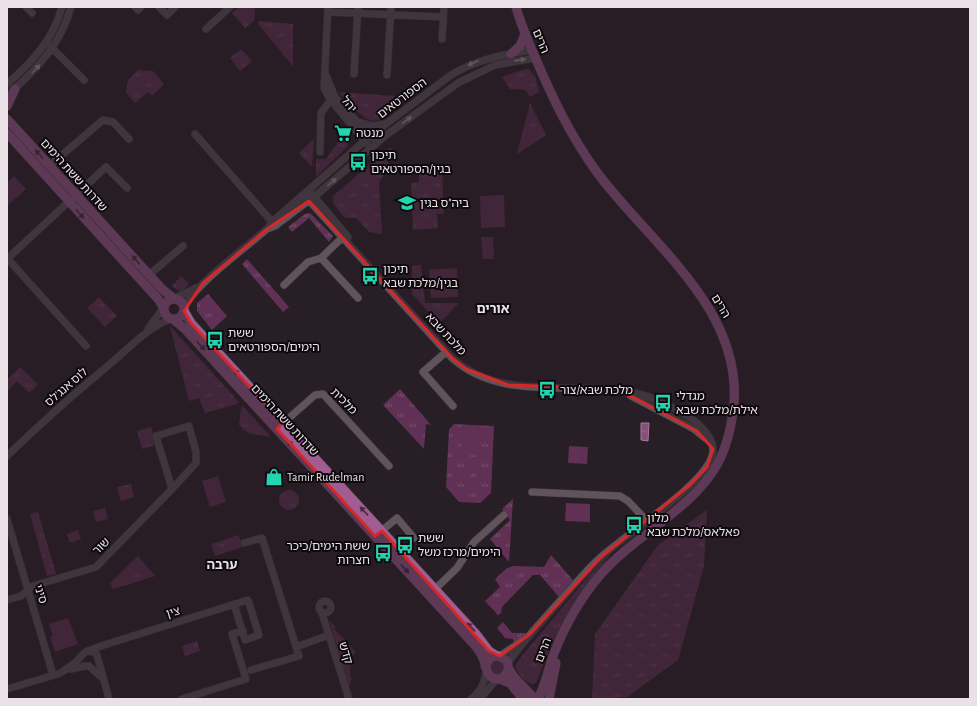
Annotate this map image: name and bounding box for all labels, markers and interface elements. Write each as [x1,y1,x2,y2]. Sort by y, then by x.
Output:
street label: הרים [531,27,551,55]
one-way arrow [514,57,526,63]
one-way arrow [467,61,479,67]
one-way arrow [31,64,40,74]
street label: הספורטאים [375,76,429,120]
street label: יהל [339,94,359,114]
one-way arrow [401,116,412,124]
supermarket icon: מנטה [333,123,353,143]
place label: מנטה [356,127,383,139]
street label: שדרות ששת הימים [38,136,110,214]
one-way arrow [34,149,44,159]
place label: תיכון בגין/הספורטאים [371,149,451,175]
bus stop icon: תיכון בגין/הספורטאים [348,152,368,172]
one-way arrow [327,177,338,186]
school or university icon: ביה"ס בגין [397,193,417,213]
place label: ביה"ס בגין [420,197,469,209]
one-way arrow [76,208,85,219]
one-way arrow [132,256,141,265]
place label: תיכון בגין/מלכת שבא [383,263,458,289]
bus stop icon: תיכון בגין/מלכת שבא [360,266,380,286]
street label: הרים [709,292,733,320]
district label: אורים [477,303,510,316]
street label: מלכת שבא [423,310,469,358]
place label: ששת הימים/הספורטאים [228,327,320,353]
bus stop icon: ששת הימים/הספורטאים [205,330,225,350]
one-way arrow [196,341,205,351]
street label: לוס אנג'לס [42,365,90,409]
one-way arrow [233,369,243,379]
bus stop icon: מלכת שבא/צור [537,380,557,400]
street label: שדרות ששת הימים [249,382,321,458]
place label: מלכת שבא/צור [560,384,633,396]
street label: מלכית [329,386,359,416]
place label: מגדלי אילת/מלכת שבא [676,390,758,416]
bus stop icon: מגדלי אילת/מלכת שבא [653,393,673,413]
one-way arrow [284,437,293,447]
shop icon: Tamir Rudelman [264,467,284,487]
place label: Tamir Rudelman [287,471,364,483]
one-way arrow [359,506,369,516]
place label: מלון פאלאס/מלכת שבא [647,512,740,538]
bus stop icon: מלון פאלאס/מלכת שבא [624,515,644,535]
place label: ששת הימים/מרכז משל [418,532,501,558]
street label: שור [90,535,112,557]
bus stop icon: ששת הימים/מרכז משל [395,535,415,555]
place label: ששת הימים/כיכר חצרות [286,540,370,566]
bus stop icon: ששת הימים/כיכר חצרות [373,543,393,563]
district label: ערבה [207,559,238,572]
one-way arrow [400,564,410,574]
street label: סיני [32,583,50,605]
street label: צין [165,604,182,620]
one-way arrow [466,622,475,633]
street label: הרים [533,636,553,664]
street label: קדש [337,640,355,666]

